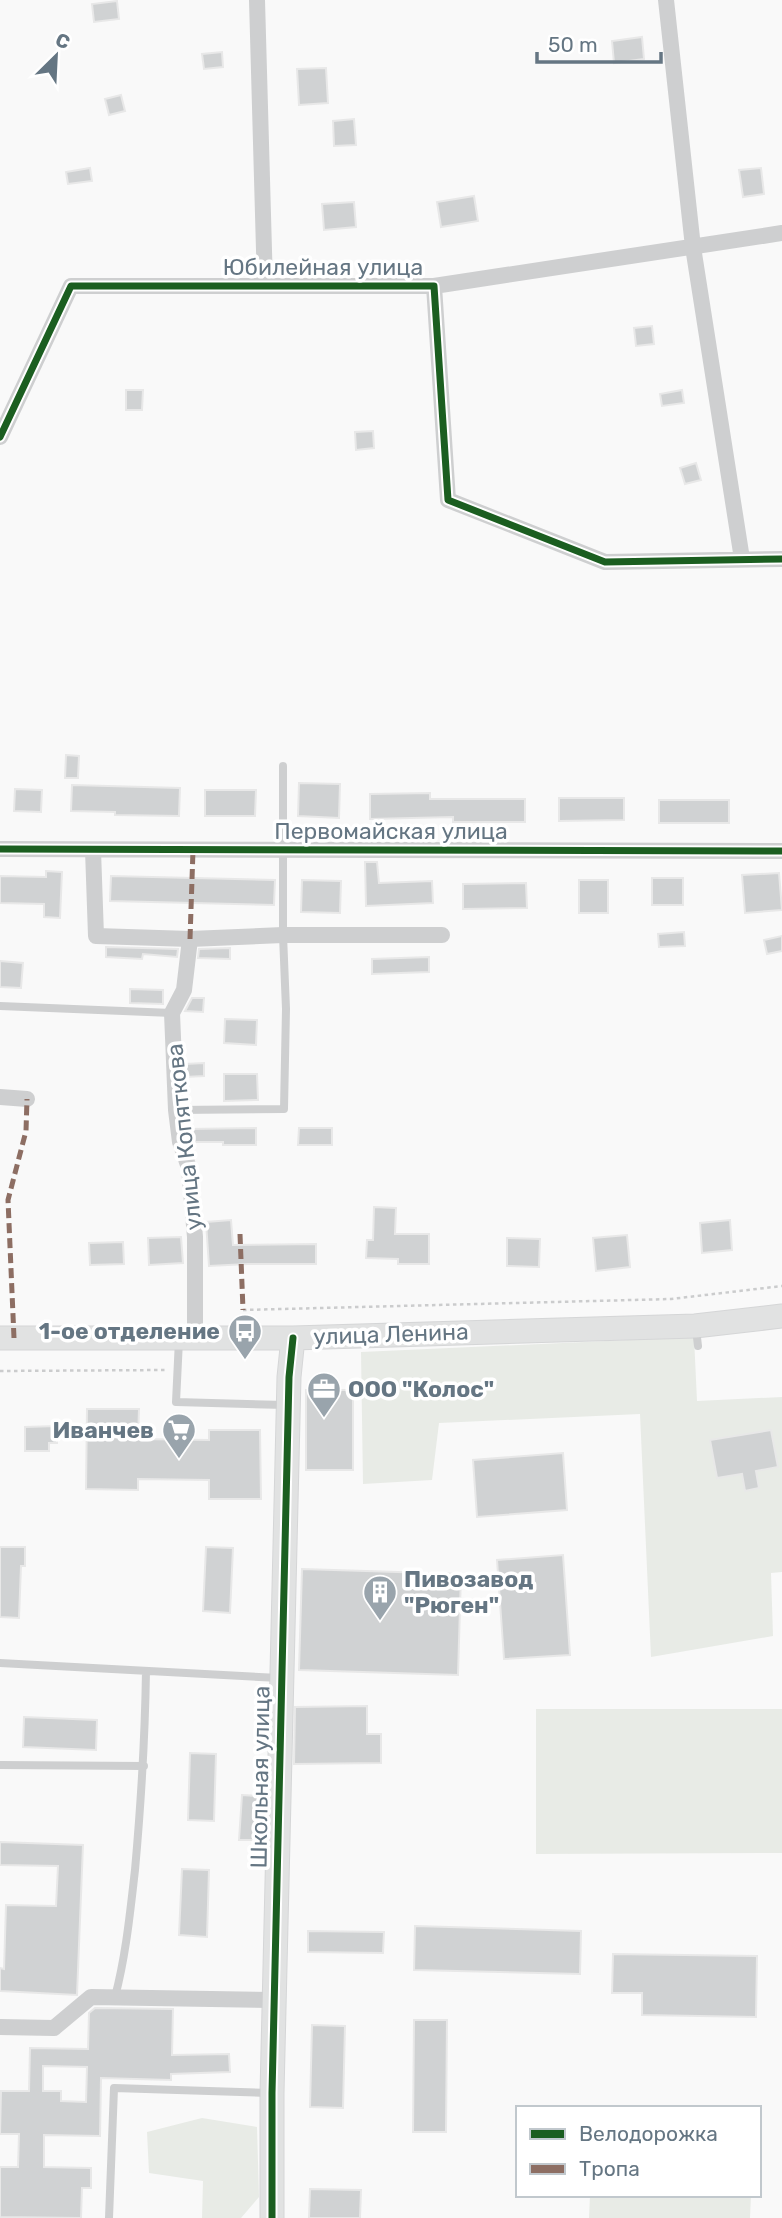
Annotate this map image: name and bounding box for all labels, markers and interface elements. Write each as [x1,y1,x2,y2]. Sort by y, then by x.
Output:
north arrow [21,21,91,91]
scale bar [537,21,661,65]
text: С [52,28,73,54]
text: 50 m [548,32,598,57]
street label: Юбилейная улица [223,253,423,281]
street label: Первомайская улица [274,817,508,845]
street label: улица Копяткова [160,1042,208,1232]
bus stop icon: 1-ое отделение [226,1312,264,1361]
place label: 1-ое отделение [39,1317,220,1345]
street label: улица Ленина [313,1317,469,1351]
office icon: ООО "Колос" [305,1370,343,1419]
place label: ООО "Колос" [348,1375,494,1403]
supermarket icon: Иванчев [160,1411,198,1460]
place label: Иванчев [52,1416,154,1444]
place label: Пивозавод "Рюген" [404,1565,533,1619]
building icon: Пивозавод "Рюген" [361,1573,399,1622]
street label: Школьная улица [244,1685,276,1869]
legend [516,2106,761,2197]
text: Велодорожка [579,2121,718,2146]
text: Тропа [579,2156,640,2181]

